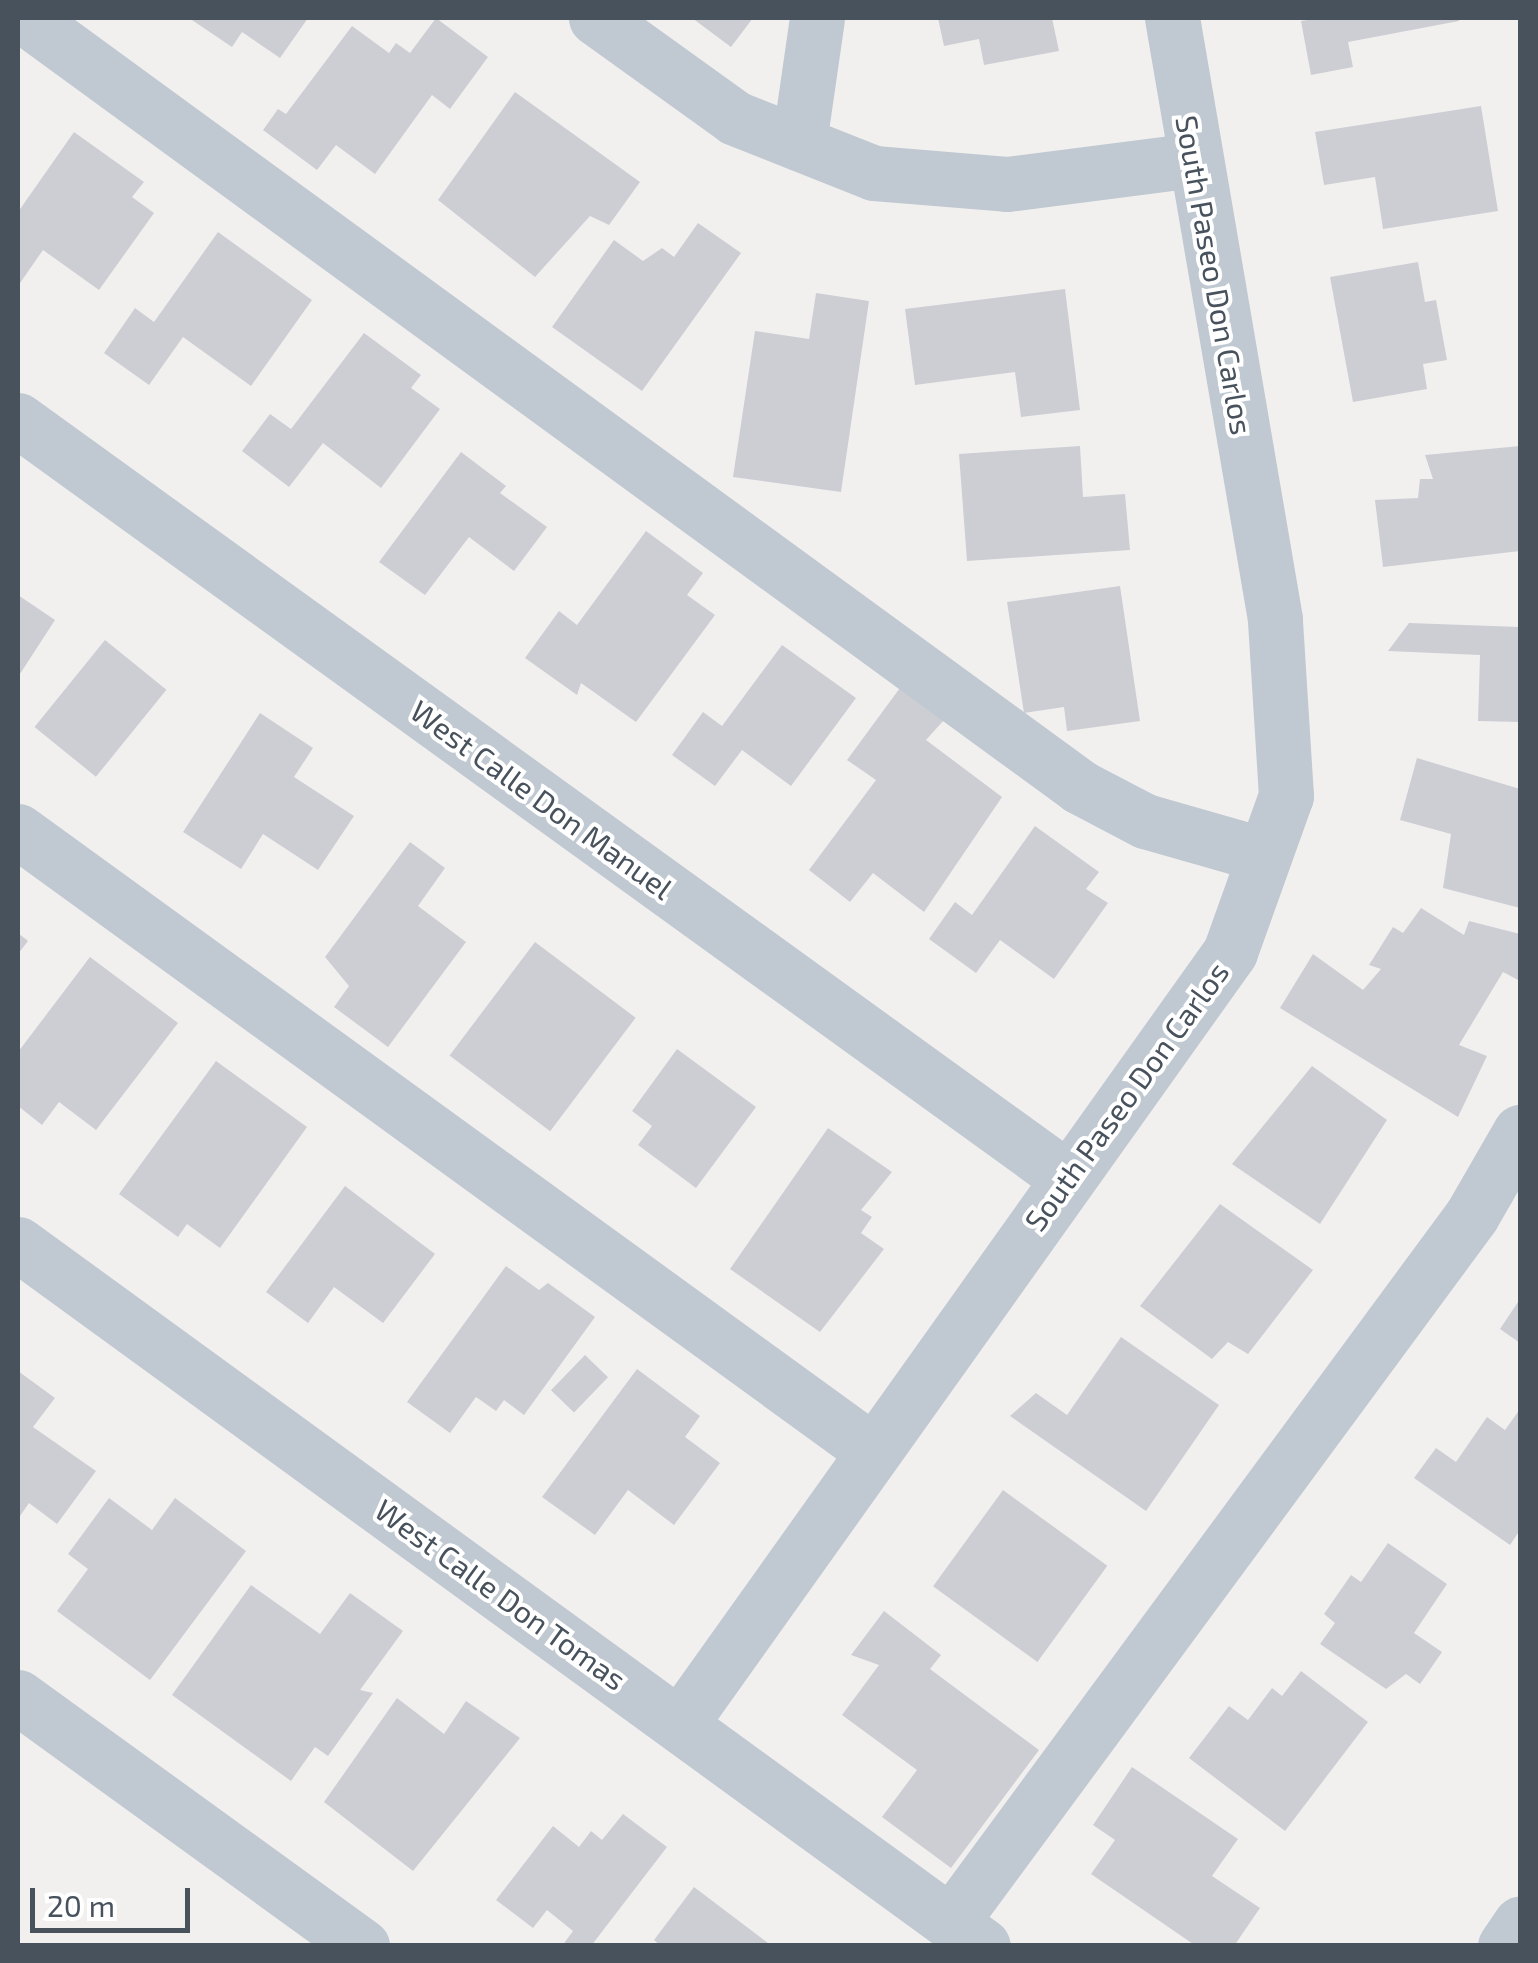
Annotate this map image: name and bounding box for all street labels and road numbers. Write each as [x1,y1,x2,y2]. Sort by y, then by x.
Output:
street label: South Paseo Don Carlos [1169,113,1261,437]
street label: West Calle Don Manuel [404,692,680,906]
street label: South Paseo Don Carlos [1016,955,1236,1237]
street label: West Calle Don Tomas [368,1491,634,1697]

